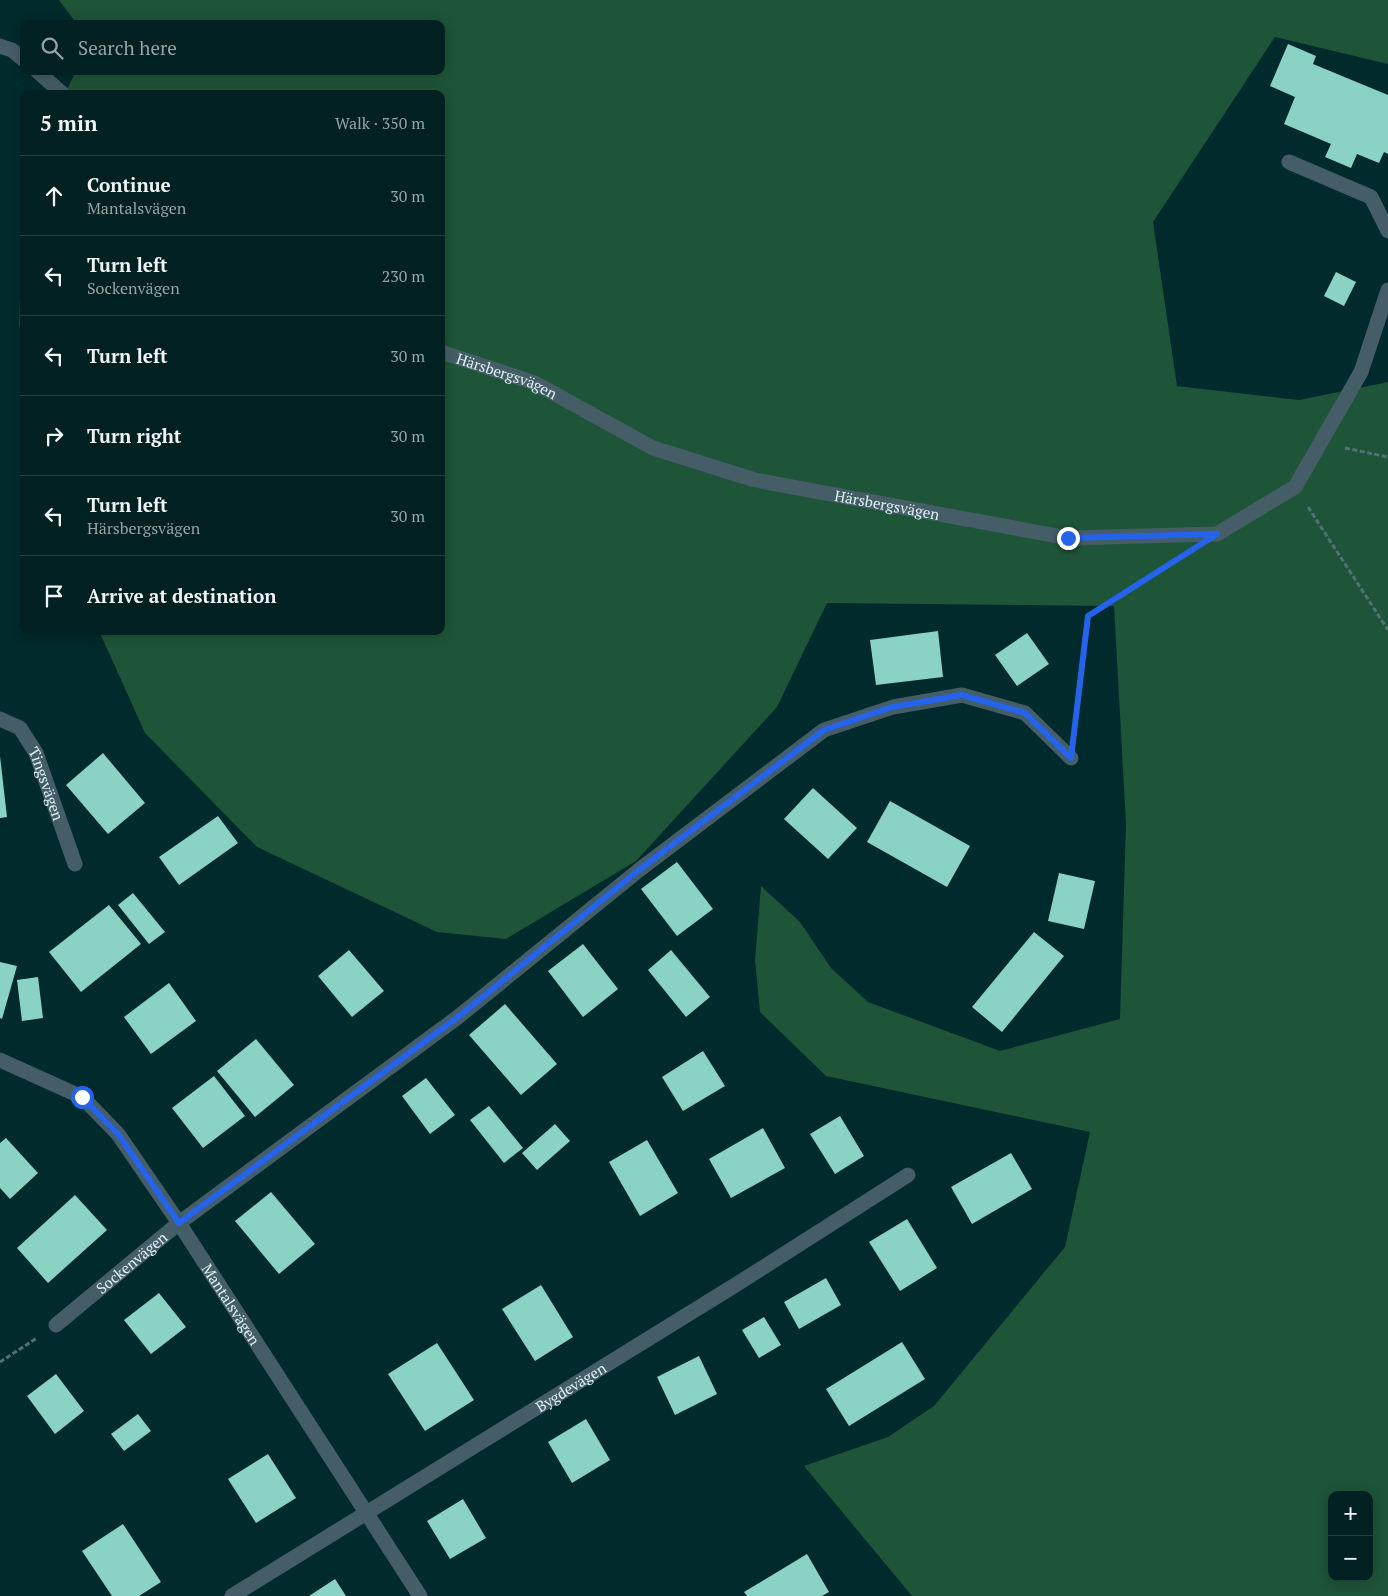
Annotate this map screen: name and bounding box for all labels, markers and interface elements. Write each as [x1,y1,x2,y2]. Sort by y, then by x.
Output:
search box [20,20,445,75]
icon: search [38,34,66,62]
text: Search here [78,35,177,60]
text: 5 min [40,109,97,137]
text: Walk · 350 m [335,112,425,134]
text: Continue [87,172,171,197]
icon: ahead [40,182,68,210]
text: 30 m [390,185,425,207]
text: Mantalsvägen [87,197,186,219]
text: Turn left [87,252,168,277]
icon: left [40,262,68,290]
text: 230 m [382,265,425,287]
text: Sockenvägen [87,277,180,299]
icon: left [40,342,68,370]
text: Turn left [87,343,168,368]
text: 30 m [390,345,425,367]
street label: Härsbergsvägen [454,348,561,403]
icon: right [40,422,68,450]
text: Turn right [87,423,181,448]
text: 30 m [390,425,425,447]
street label: Härsbergsvägen [833,485,941,524]
text: Turn left [87,492,168,517]
icon: left [40,502,68,530]
text: 30 m [390,505,425,527]
text: Härsbergsvägen [87,517,200,539]
route end [1057,527,1080,550]
icon: arrive [40,582,68,610]
text: Arrive at destination [87,583,276,608]
street label: Tingsvägen [24,743,69,823]
route start [71,1086,94,1109]
street label: Sockenvägen [92,1227,171,1298]
street label: Mantalsvägen [198,1259,265,1349]
street label: Bygdevägen [531,1357,610,1416]
map controls [1328,1491,1373,1581]
button: + [1328,1491,1373,1536]
button: − [1328,1536,1373,1581]

